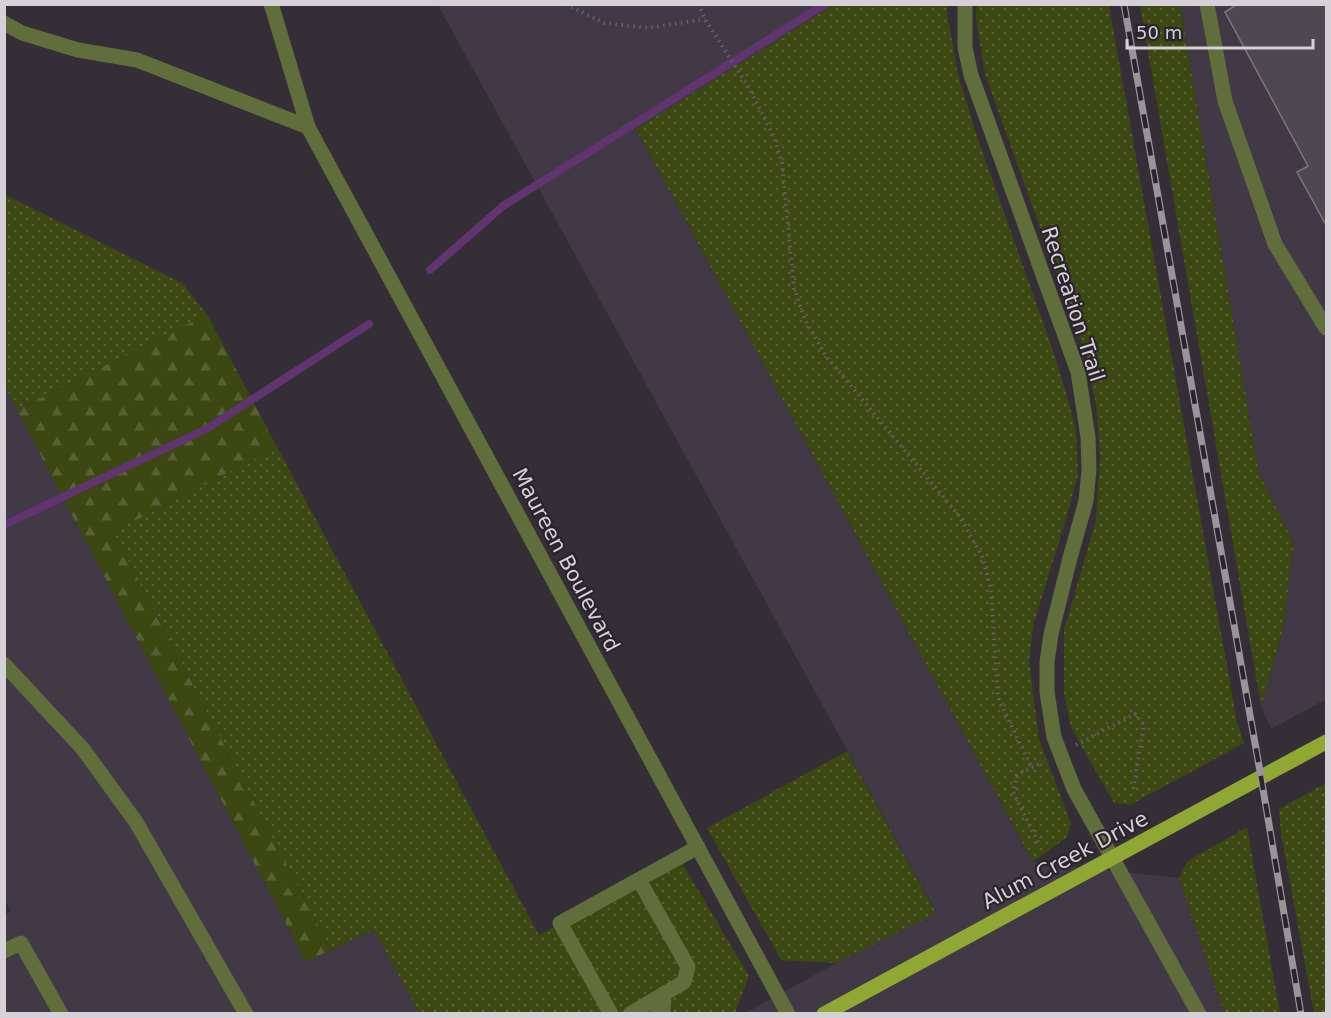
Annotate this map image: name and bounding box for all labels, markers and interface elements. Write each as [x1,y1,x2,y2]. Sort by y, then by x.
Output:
scale bar [1127,12,1313,50]
text: 50 m [1136,22,1182,43]
street label: Recreation Trail [1037,223,1109,385]
street label: Maureen Boulevard [507,464,625,656]
street label: Alum Creek Drive [978,806,1152,914]

